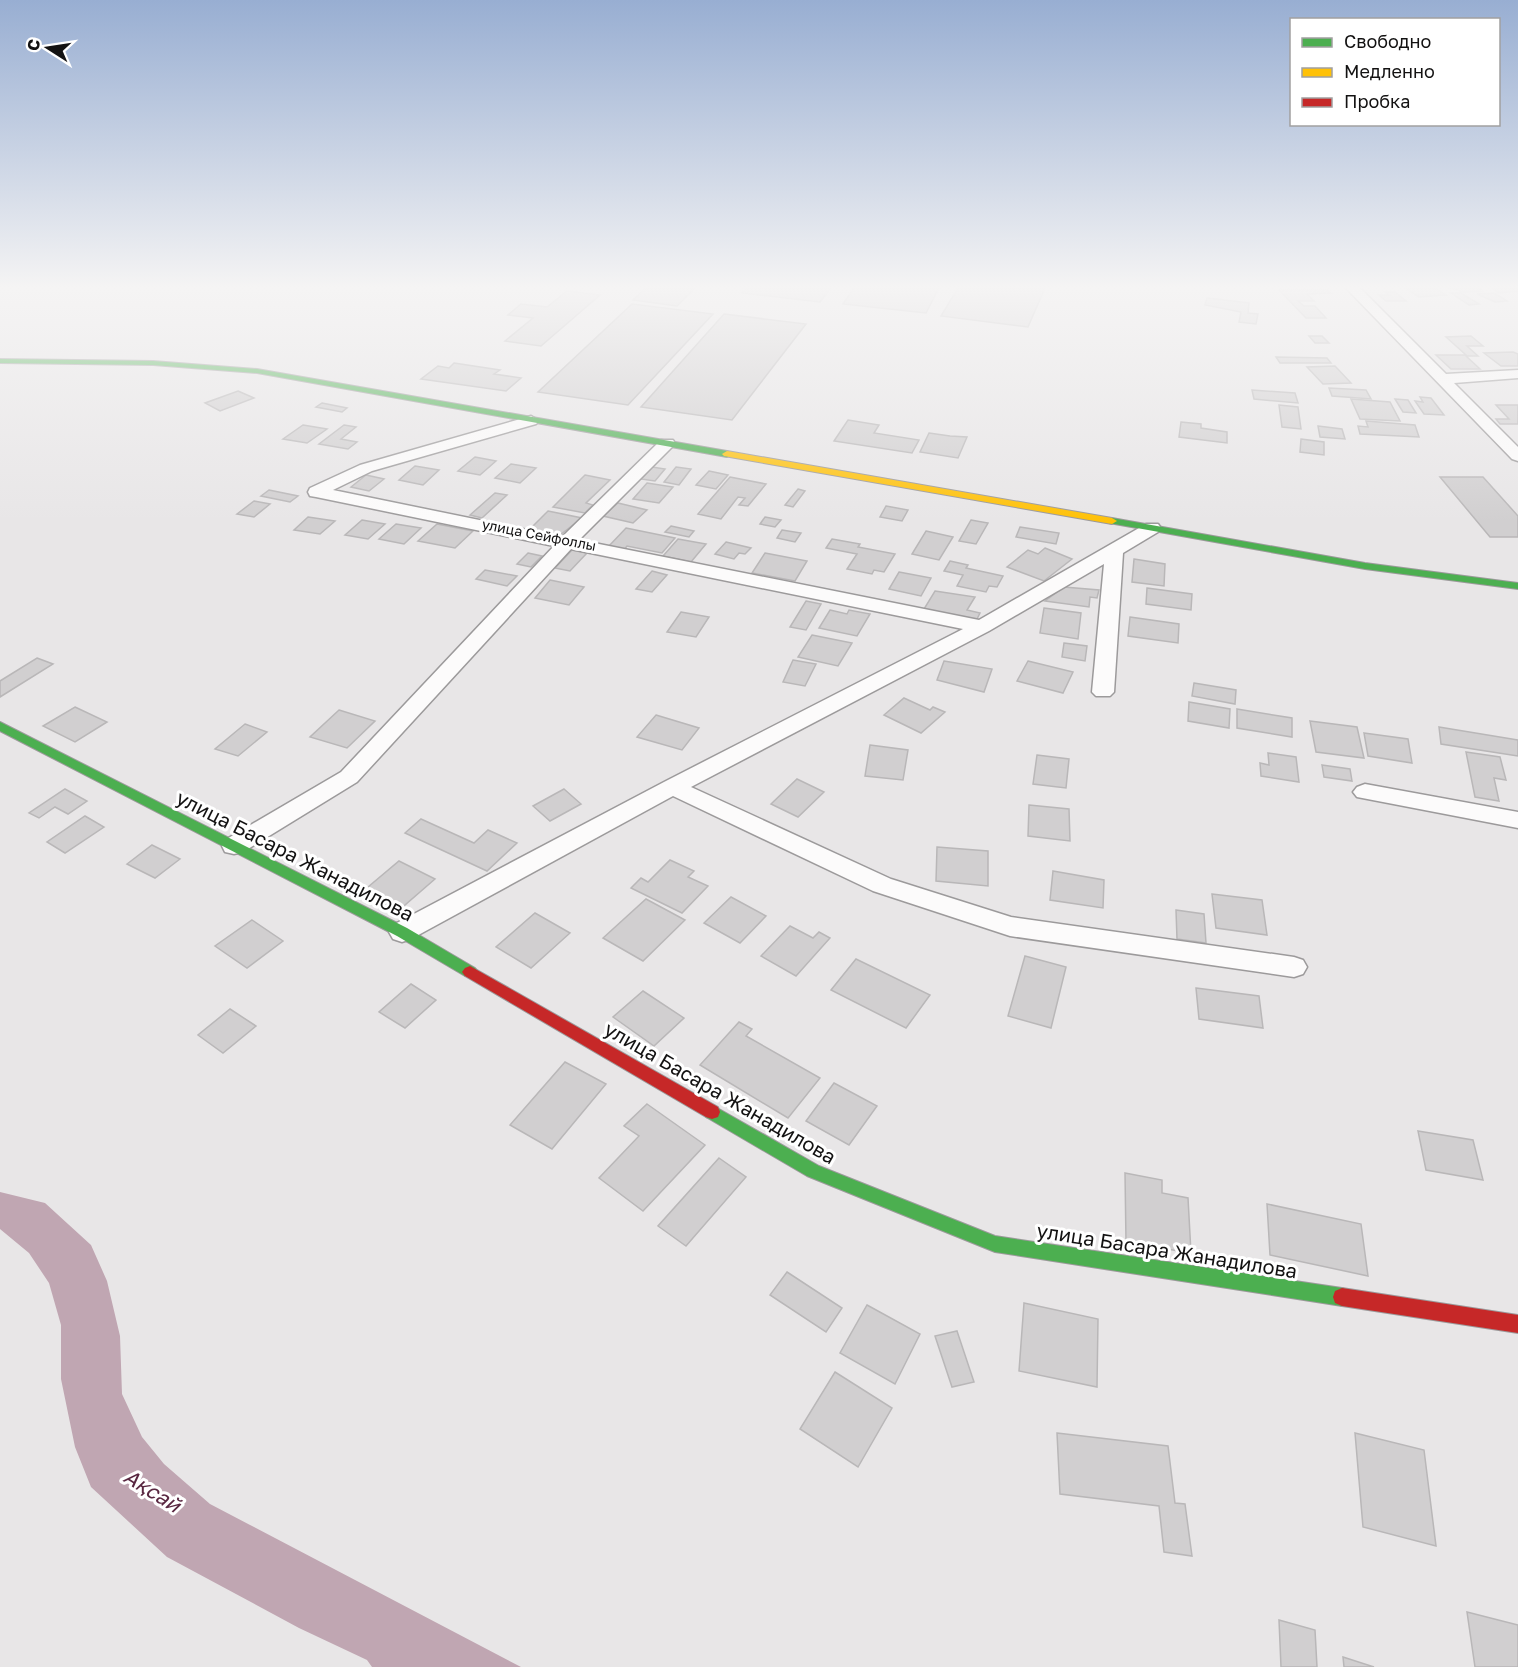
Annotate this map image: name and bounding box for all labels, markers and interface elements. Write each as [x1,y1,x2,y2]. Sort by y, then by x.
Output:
north arrow [18,18,78,78]
legend [1290,18,1500,126]
text: Свободно [1344,30,1431,52]
text: С [22,37,44,53]
text: Медленно [1344,60,1435,82]
text: Пробка [1344,90,1410,112]
street label: улица Сейфоллы [481,515,598,554]
street label: улица Басара Жанадилова [173,785,418,926]
street label: улица Басара Жанадилова [600,1016,841,1168]
street label: улица Басара Жанадилова [1035,1218,1299,1282]
water label: Ақсай [119,1463,187,1518]

